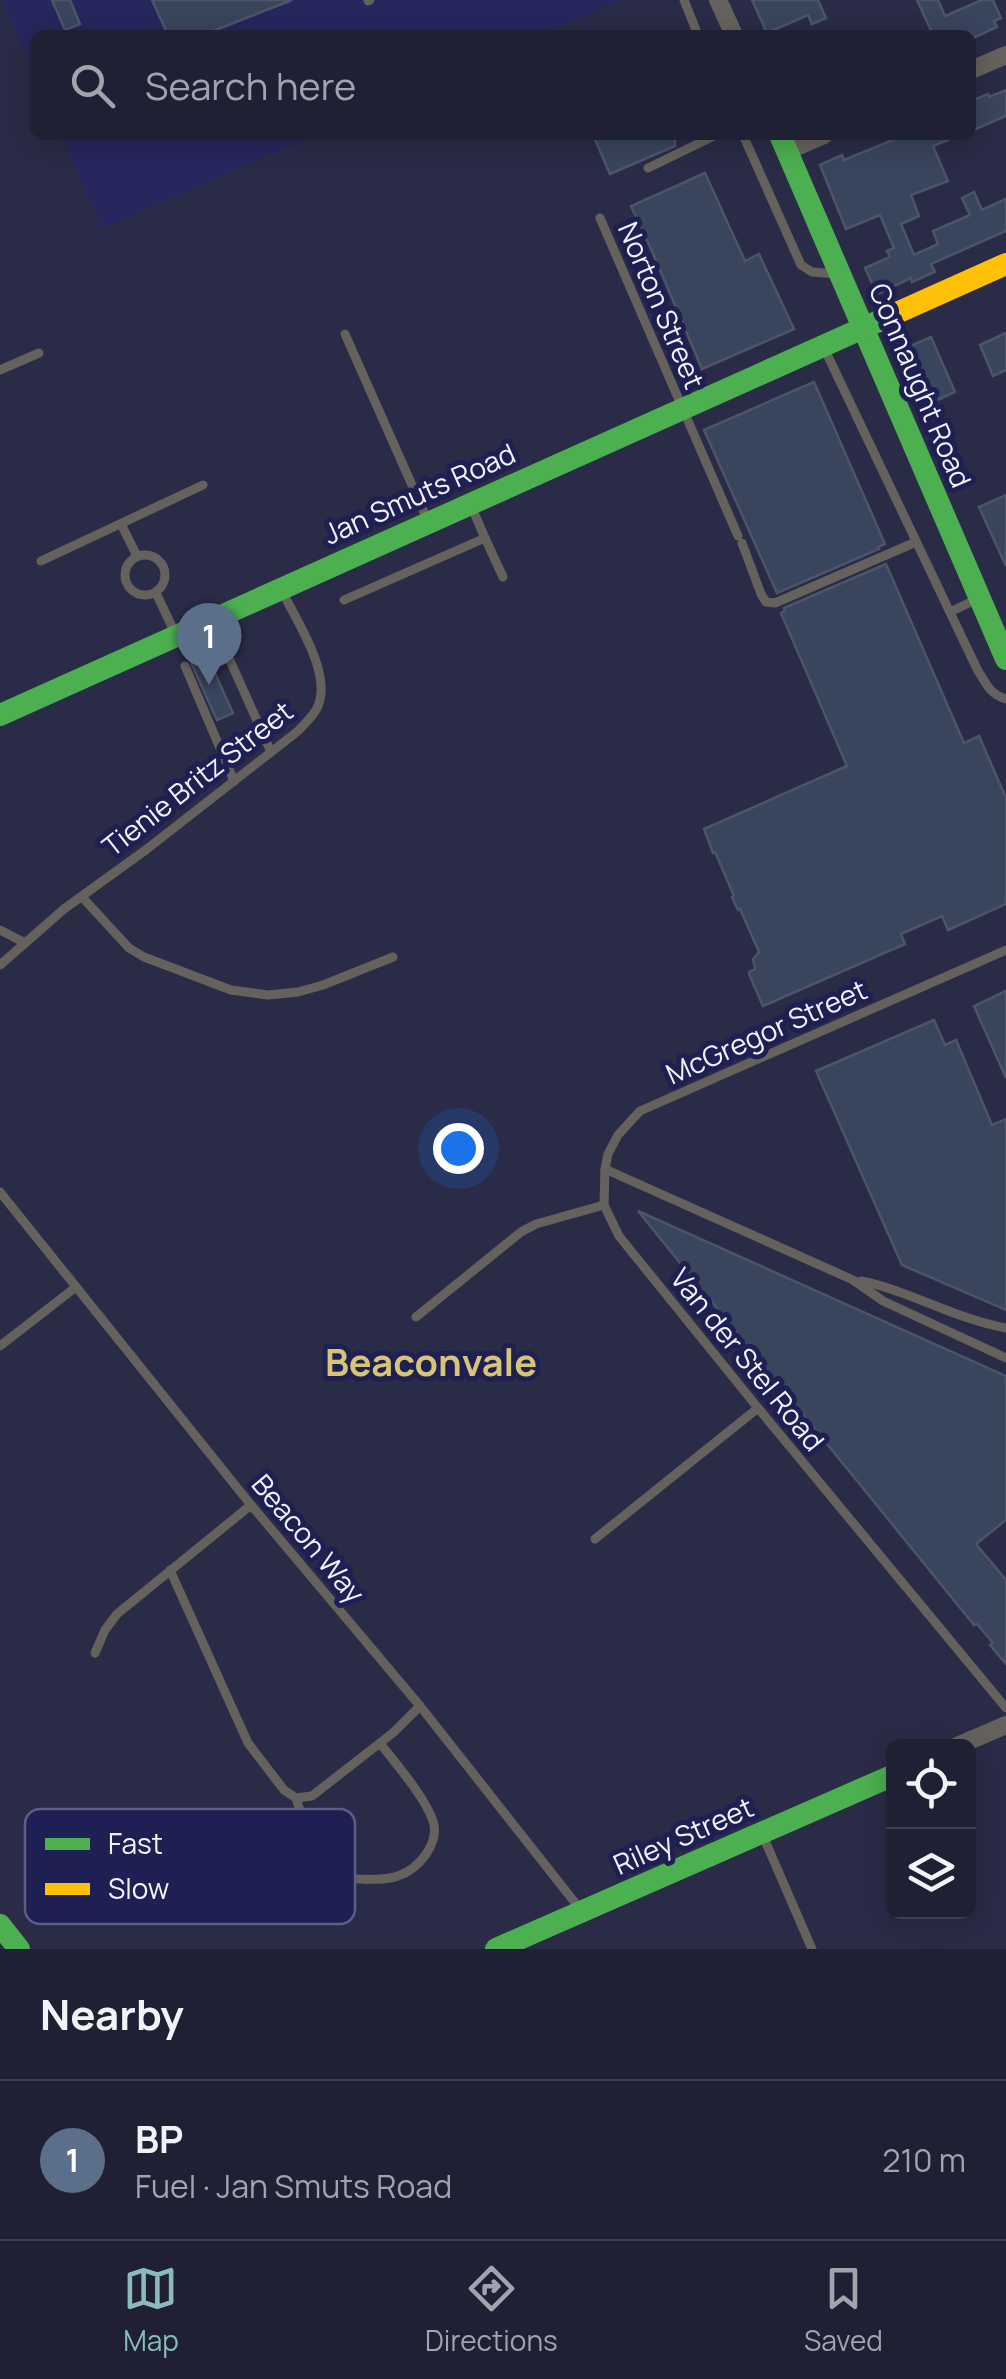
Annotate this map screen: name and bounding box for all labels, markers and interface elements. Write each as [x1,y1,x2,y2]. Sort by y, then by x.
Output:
search box [30,30,976,140]
icon: search [65,58,120,113]
text: Search here [145,59,356,111]
street label: Norton Street [610,216,714,394]
street label: Connaught Road [861,277,981,493]
street label: Jan Smuts Road [317,434,521,552]
pin: 1 [176,602,242,685]
street label: Tienie Britz Street [94,692,300,864]
street label: McGregor Street [660,970,872,1092]
your location [433,1123,484,1174]
street label: Van der Stel Road [662,1260,834,1458]
district label: Beaconvale [325,1335,537,1387]
street label: Beacon Way [244,1466,374,1611]
map controls [886,1739,976,1919]
button: locate [886,1739,976,1829]
street label: Riley Street [607,1787,759,1883]
legend [25,1809,355,1924]
text: Fast [108,1824,163,1862]
button: layers [886,1829,976,1919]
text: Slow [108,1869,169,1907]
text: Nearby [40,1985,184,2043]
text: BP [135,2112,183,2164]
text: 1 [65,2138,80,2182]
text: 210 m [882,2138,966,2182]
text: Fuel · Jan Smuts Road [135,2164,452,2208]
tab: Map [123,2261,179,2359]
tab: Directions [425,2261,558,2359]
tab: Saved [804,2261,883,2359]

